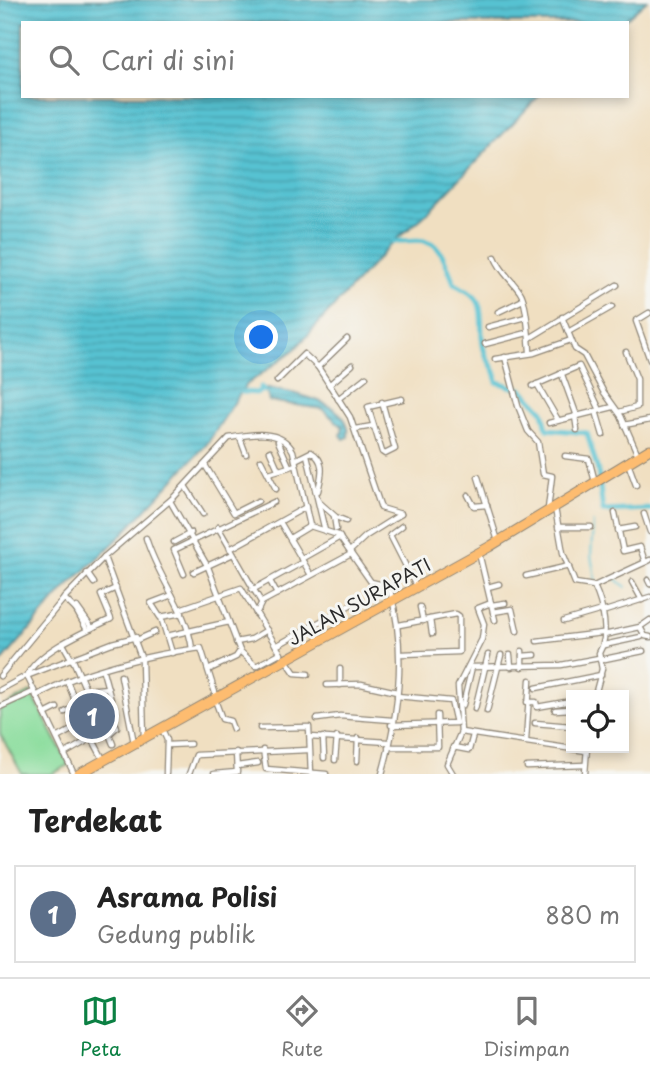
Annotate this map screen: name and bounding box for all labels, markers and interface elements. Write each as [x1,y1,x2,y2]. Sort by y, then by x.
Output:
search box [21,21,629,98]
text: Cari di sini [101,40,235,79]
icon: search [45,41,83,79]
your location [244,320,278,354]
street label: JALAN SURAPATI [282,550,436,652]
pin: 1 [69,690,115,742]
map controls [566,690,629,753]
button: locate [566,690,629,753]
text: Terdekat [28,797,163,842]
text: Asrama Polisi [97,877,277,916]
text: 1 [48,897,59,932]
text: 880 m [546,897,620,932]
text: Gedung publik [97,916,255,951]
tab: Peta [80,992,121,1062]
tab: Rute [281,992,323,1062]
tab: Disimpan [483,992,570,1062]

